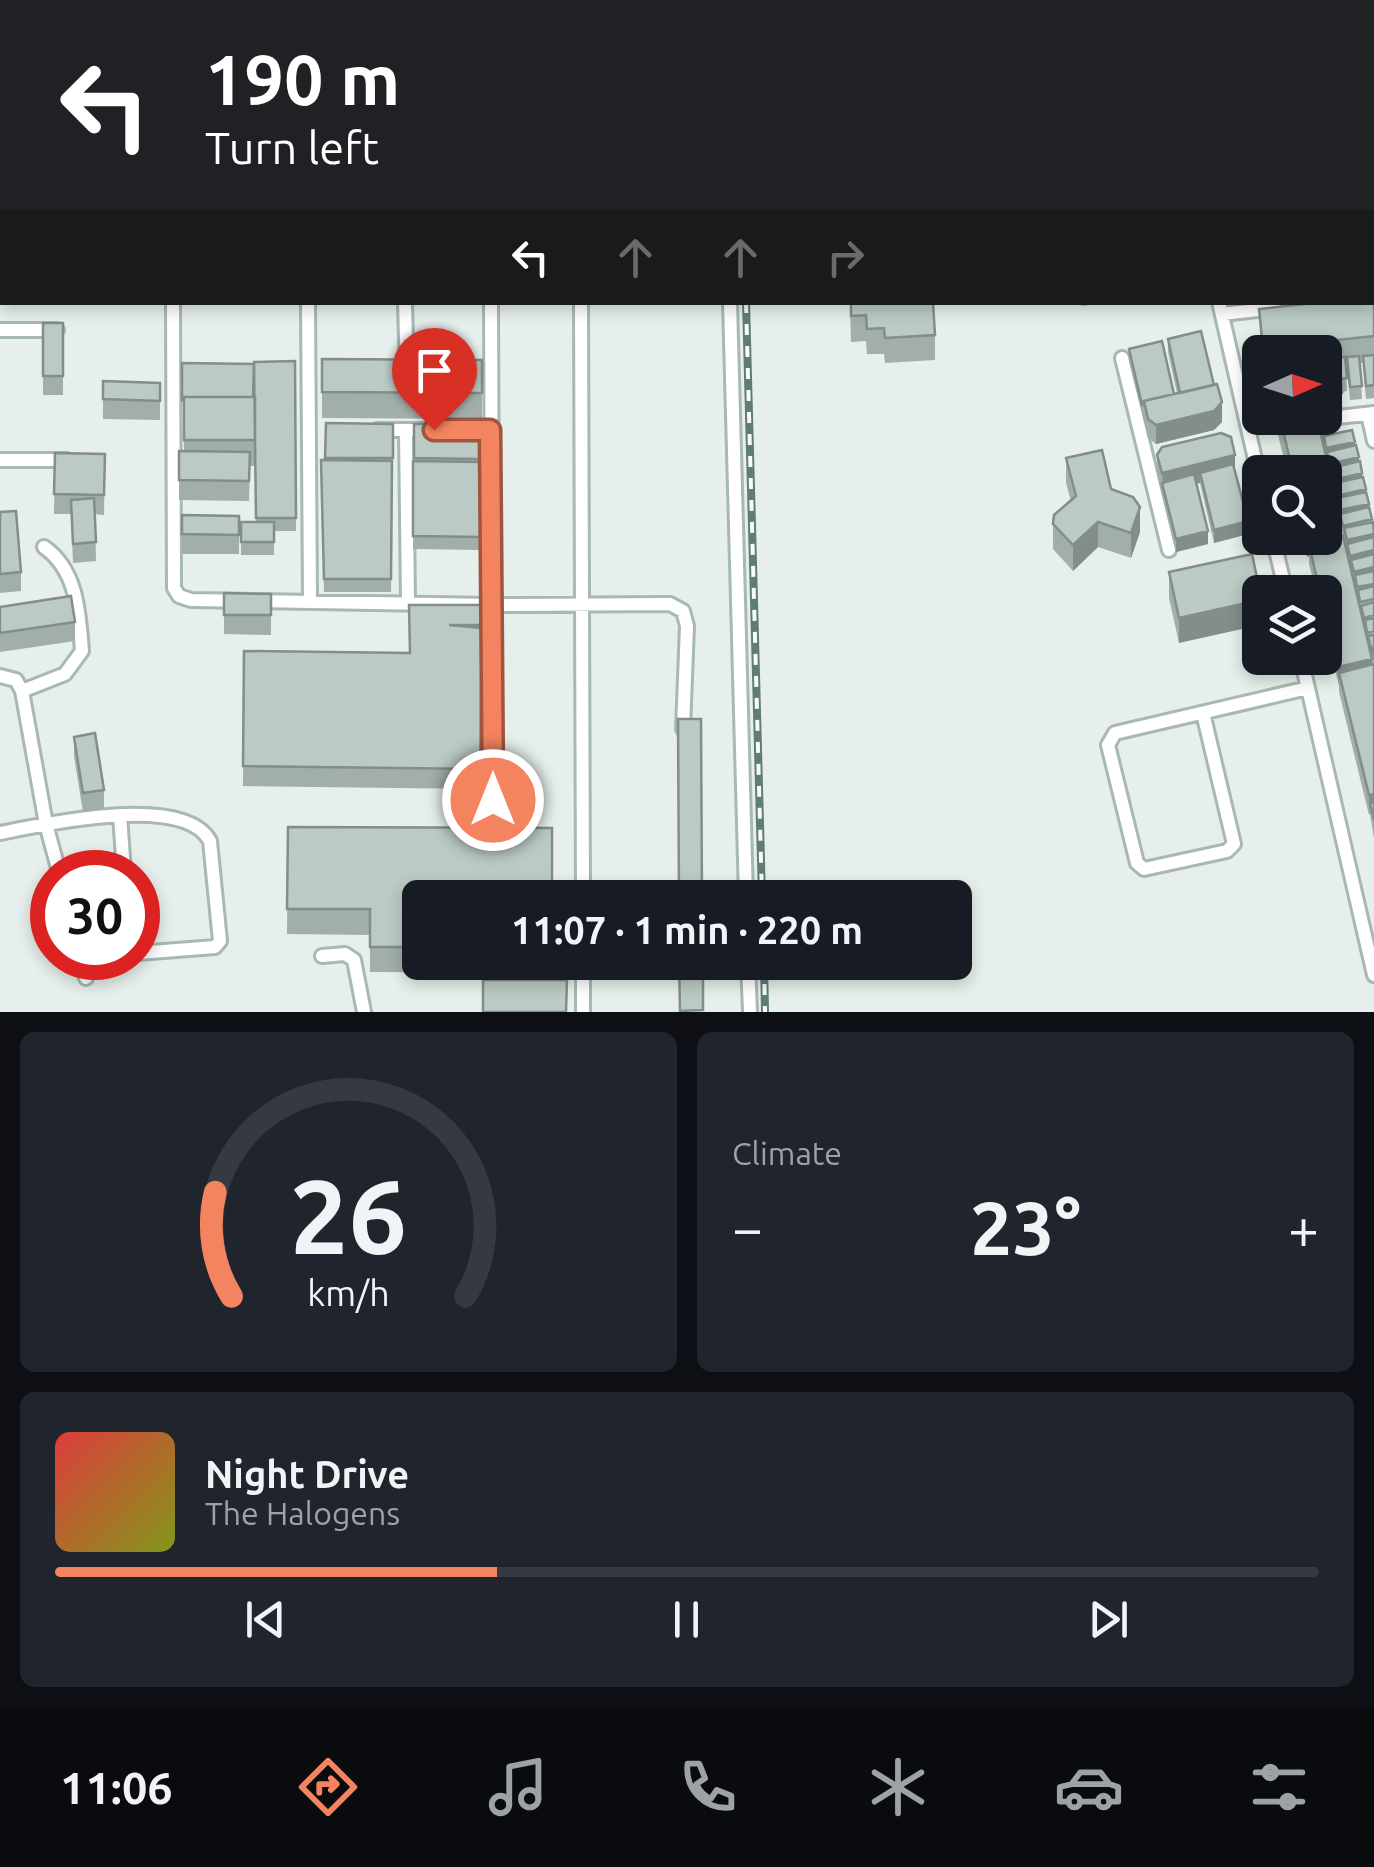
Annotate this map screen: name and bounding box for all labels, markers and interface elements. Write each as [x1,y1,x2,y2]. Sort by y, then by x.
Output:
icon: left [40,40,170,170]
text: 190 m [205,40,400,118]
text: Turn left [205,122,379,173]
icon: left [503,230,558,285]
icon: ahead [608,230,663,285]
icon: ahead [713,230,768,285]
icon: right [818,230,873,285]
pin [392,328,477,431]
north arrow [1242,335,1342,435]
map controls [1242,335,1342,675]
icon: arrive [407,343,462,398]
button: search [1242,455,1342,555]
button: layers [1242,575,1342,675]
position arrow [441,748,545,852]
speed limit sign: 30 [30,850,160,980]
text: 11:07 · 1 min · 220 m [511,909,863,951]
text: Climate [732,1135,842,1171]
text: 26 [290,1157,407,1274]
text: 23° [970,1185,1081,1269]
text: − [732,1197,763,1258]
text: + [1288,1197,1319,1258]
text: km/h [307,1273,390,1313]
text: Night Drive [205,1453,409,1495]
text: The Halogens [205,1495,400,1531]
icon: previous [238,1592,293,1647]
icon: pause [659,1592,714,1647]
icon: next [1081,1592,1136,1647]
icon: directions [293,1752,363,1822]
icon: music [483,1752,553,1822]
icon: phone [673,1752,743,1822]
icon: climate [863,1752,933,1822]
icon: car [1054,1752,1124,1822]
icon: filters [1244,1752,1314,1822]
text: 11:06 [60,1762,173,1813]

